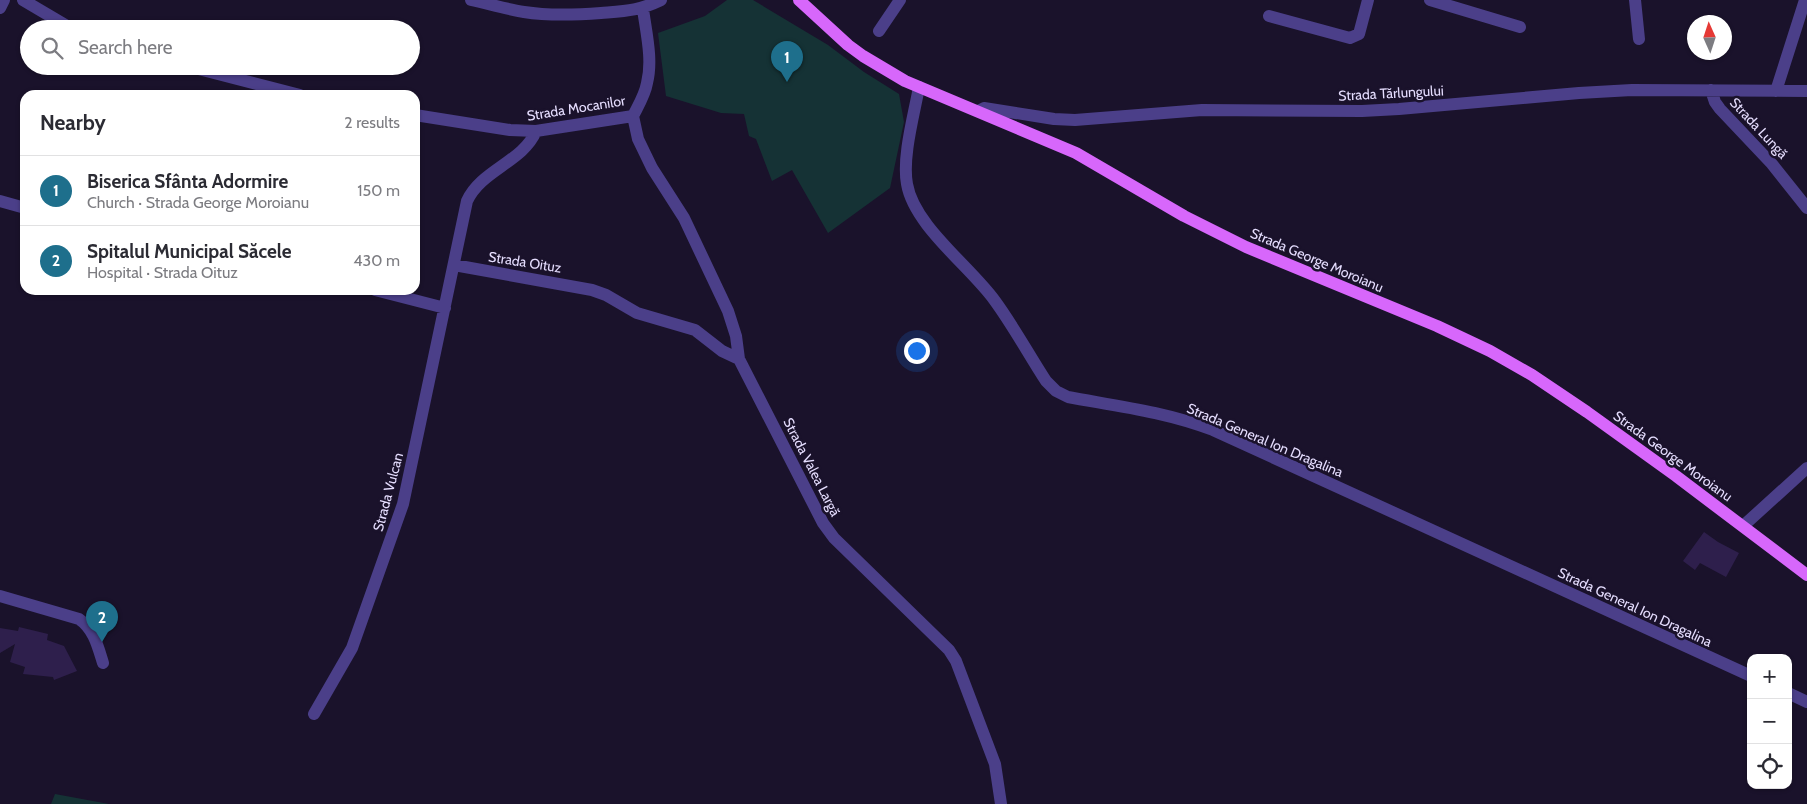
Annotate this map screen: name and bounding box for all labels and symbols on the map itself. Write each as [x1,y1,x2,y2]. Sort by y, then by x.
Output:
north arrow [1687,15,1732,60]
pin: 1 [771,41,803,82]
street label: Strada Tărlungului [1338,81,1444,105]
street label: Strada Mocanilor [525,91,627,125]
street label: Strada Lungă [1726,94,1792,163]
street label: Strada George Moroianu [1248,224,1386,296]
street label: Strada Oituz [487,247,563,277]
your location [904,338,930,364]
street label: Strada General Ion Dragalina [1184,399,1346,481]
street label: Strada George Moroianu [1610,407,1736,505]
street label: Strada Valea Largă [779,415,845,519]
street label: Strada Vulcan [369,450,407,533]
street label: Strada General Ion Dragalina [1555,563,1715,651]
pin: 2 [86,601,118,642]

